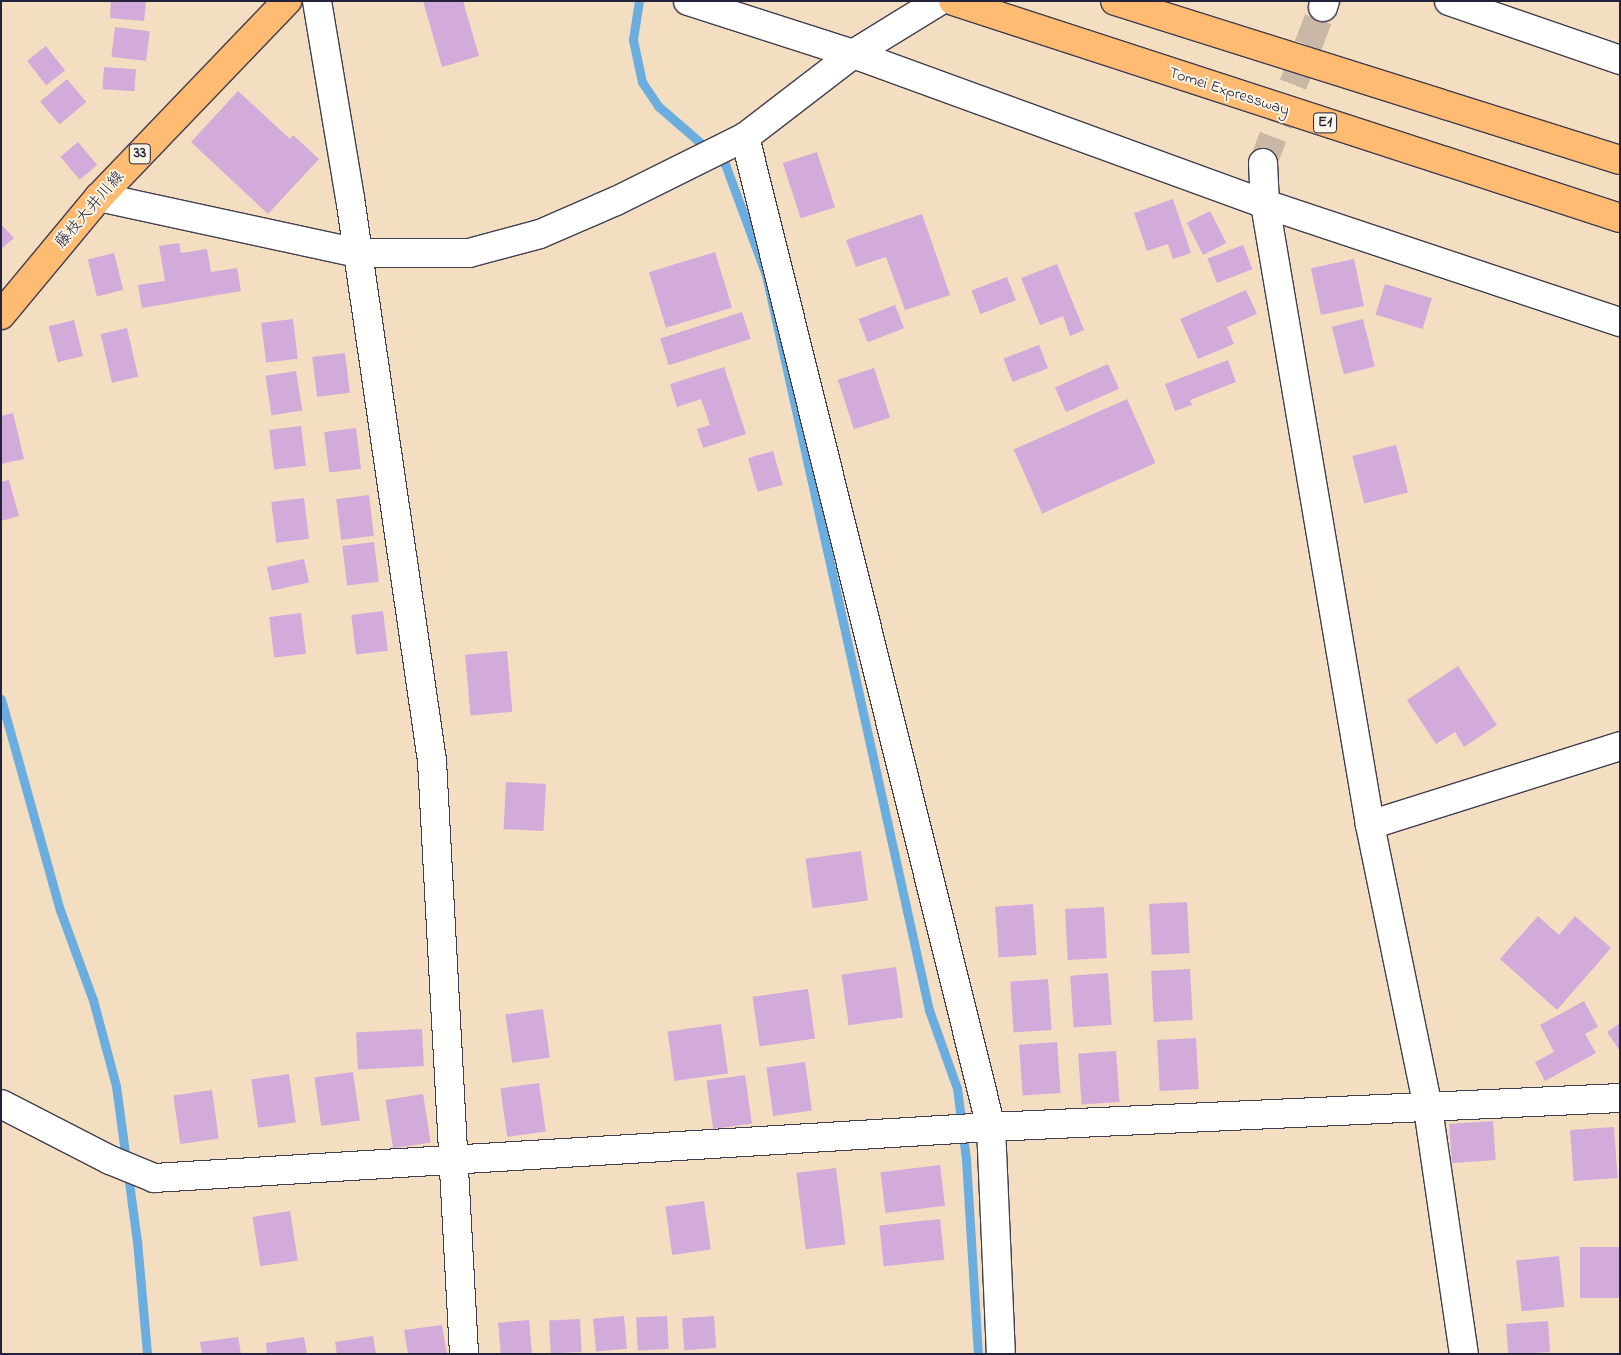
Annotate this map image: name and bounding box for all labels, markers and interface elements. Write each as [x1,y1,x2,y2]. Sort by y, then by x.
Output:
street label: Tomei Expressway [1166,64,1292,120]
road number: E1 [1312,110,1338,136]
road number: 33 [129,142,151,166]
street label: 藤枝大井川線 [51,167,129,253]

